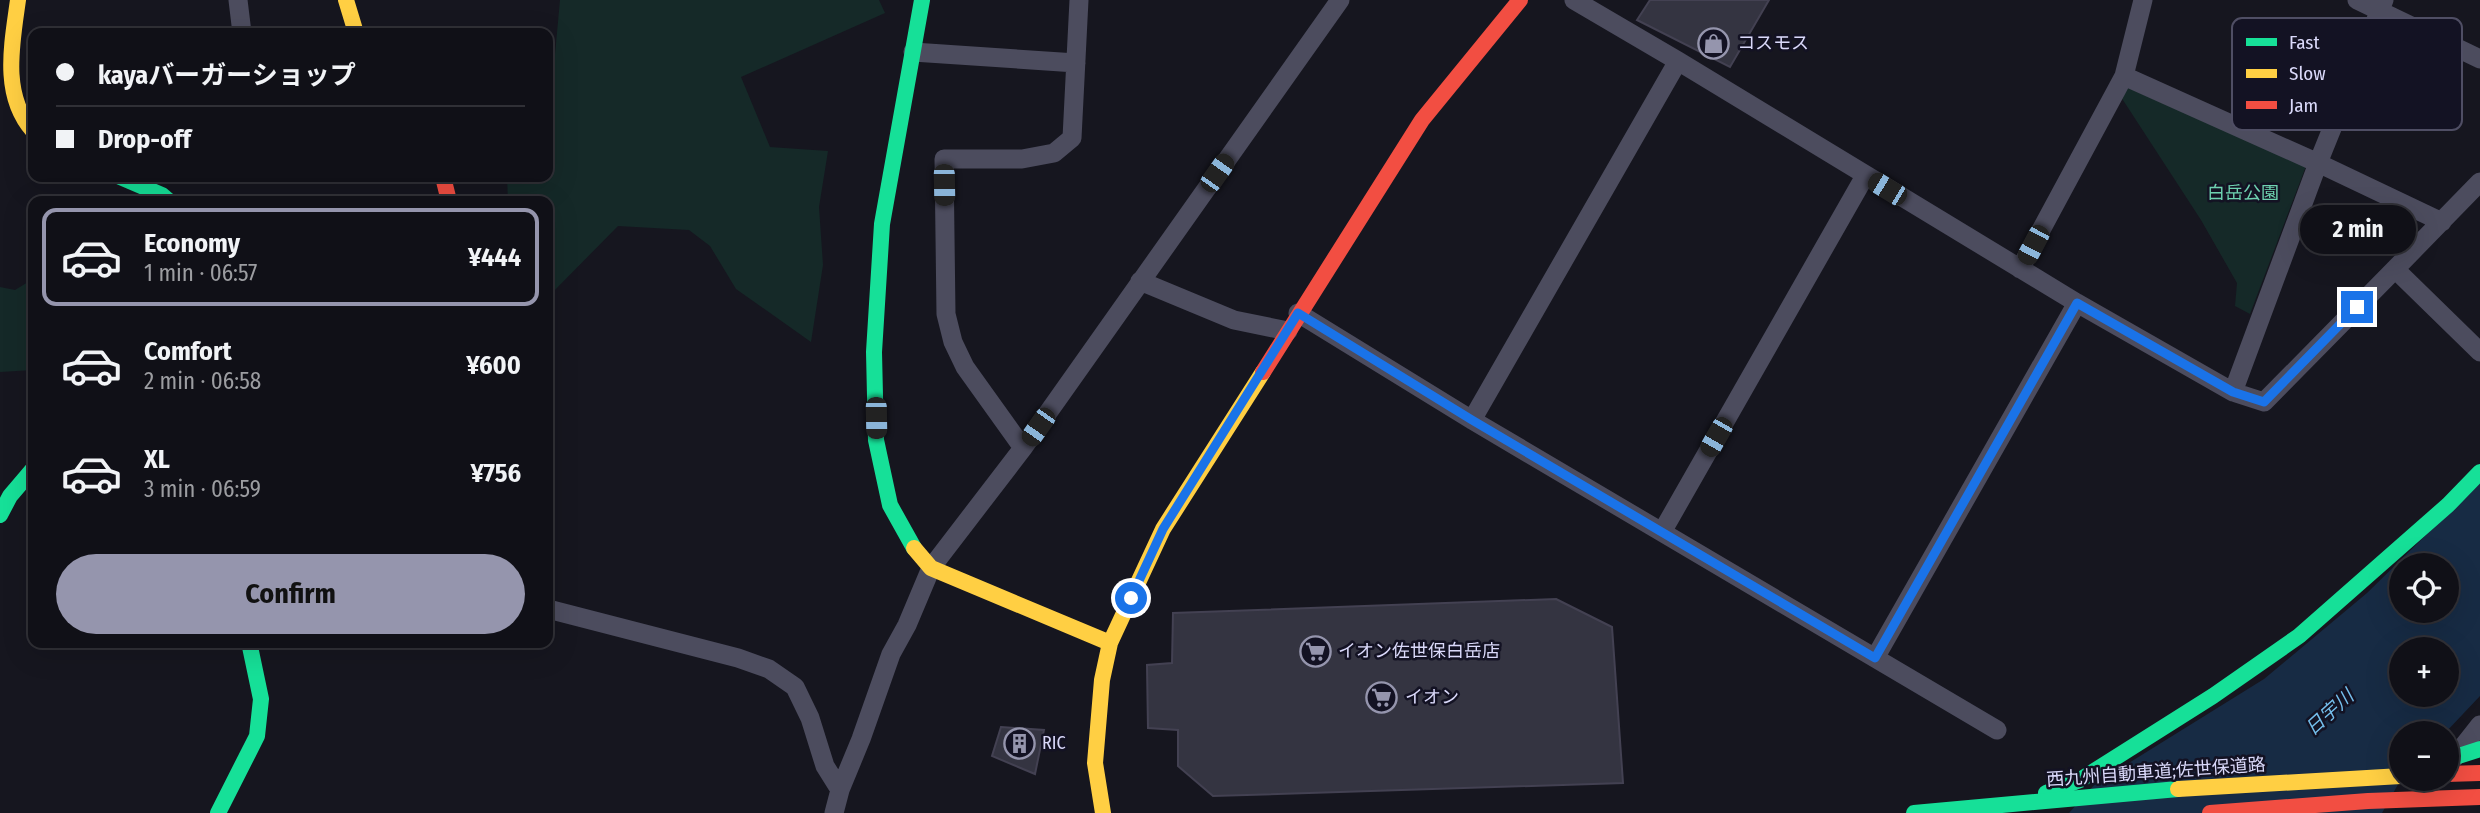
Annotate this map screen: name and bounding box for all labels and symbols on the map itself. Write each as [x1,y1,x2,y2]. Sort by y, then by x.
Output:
legend [2232,18,2462,130]
shop icon: コスモス [1697,26,1731,60]
text: Fast [2289,31,2320,54]
place label: コスモス [1737,32,1809,54]
text: Slow [2289,62,2326,85]
text: Jam [2289,94,2318,117]
car [1197,150,1238,196]
car [934,164,955,206]
car [1864,169,1911,209]
park label: 白岳公園 [2207,182,2279,204]
callout: 2 min [2299,205,2415,254]
car [2014,222,2053,268]
route end [2341,291,2373,323]
car [866,397,887,439]
car [1018,404,1059,450]
car [1697,414,1736,460]
route start [1115,582,1147,614]
supermarket icon: イオン佐世保白岳店 [1298,634,1332,668]
place label: イオン佐世保白岳店 [1338,640,1500,662]
supermarket icon: イオン [1365,680,1399,714]
water label: 日宇川 [2300,683,2360,740]
place label: イオン [1405,686,1459,708]
building icon: RIC [1002,726,1036,760]
place label: RIC [1042,732,1066,754]
street label: 西九州自動車道;佐世保道路 [2046,753,2266,791]

